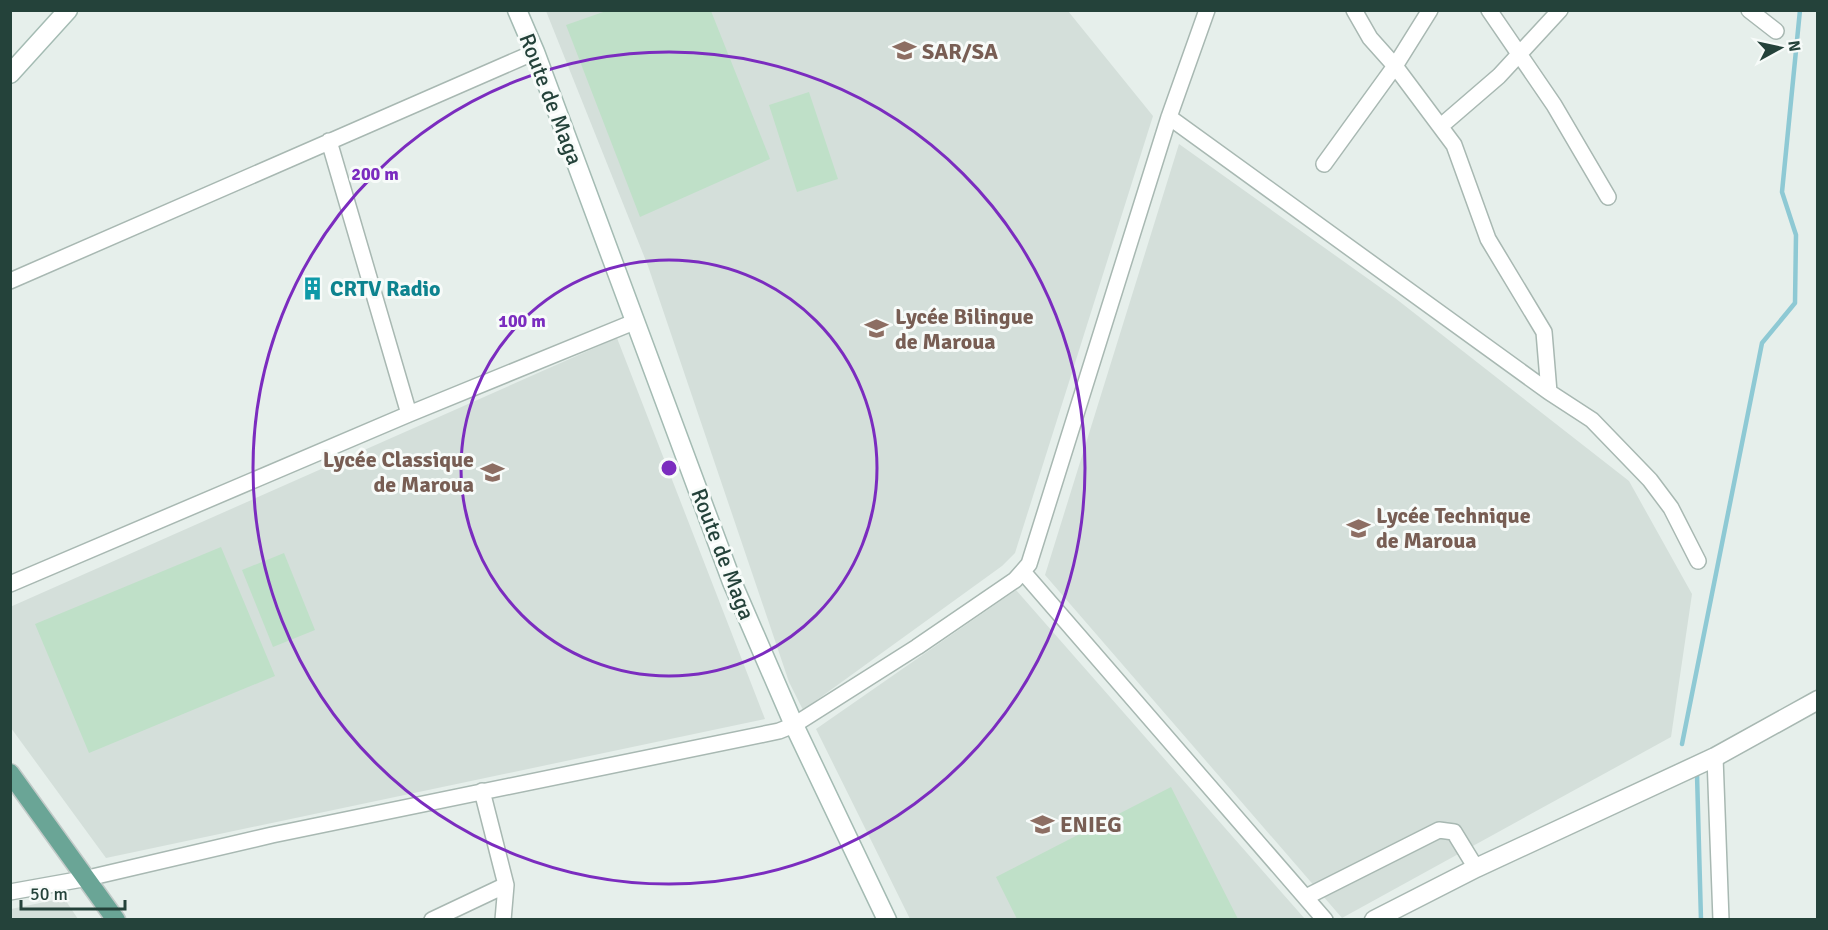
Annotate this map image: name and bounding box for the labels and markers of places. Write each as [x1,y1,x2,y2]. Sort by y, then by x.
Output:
school or university icon: SAR/SA [891,38,917,64]
place label: SAR/SA [922,38,998,65]
building icon: CRTV Radio [299,275,325,301]
place label: CRTV Radio [330,275,441,302]
place label: Lycée Bilingue de Maroua [895,303,1034,355]
school or university icon: Lycée Bilingue de Maroua [864,316,890,342]
place label: Lycée Classique de Maroua [323,446,474,498]
centre of rings [659,458,679,478]
school or university icon: Lycée Classique de Maroua [479,459,505,485]
place label: Lycée Technique de Maroua [1376,502,1531,554]
school or university icon: Lycée Technique de Maroua [1345,515,1371,541]
school or university icon: ENIEG [1029,811,1055,837]
place label: ENIEG [1060,811,1122,838]

